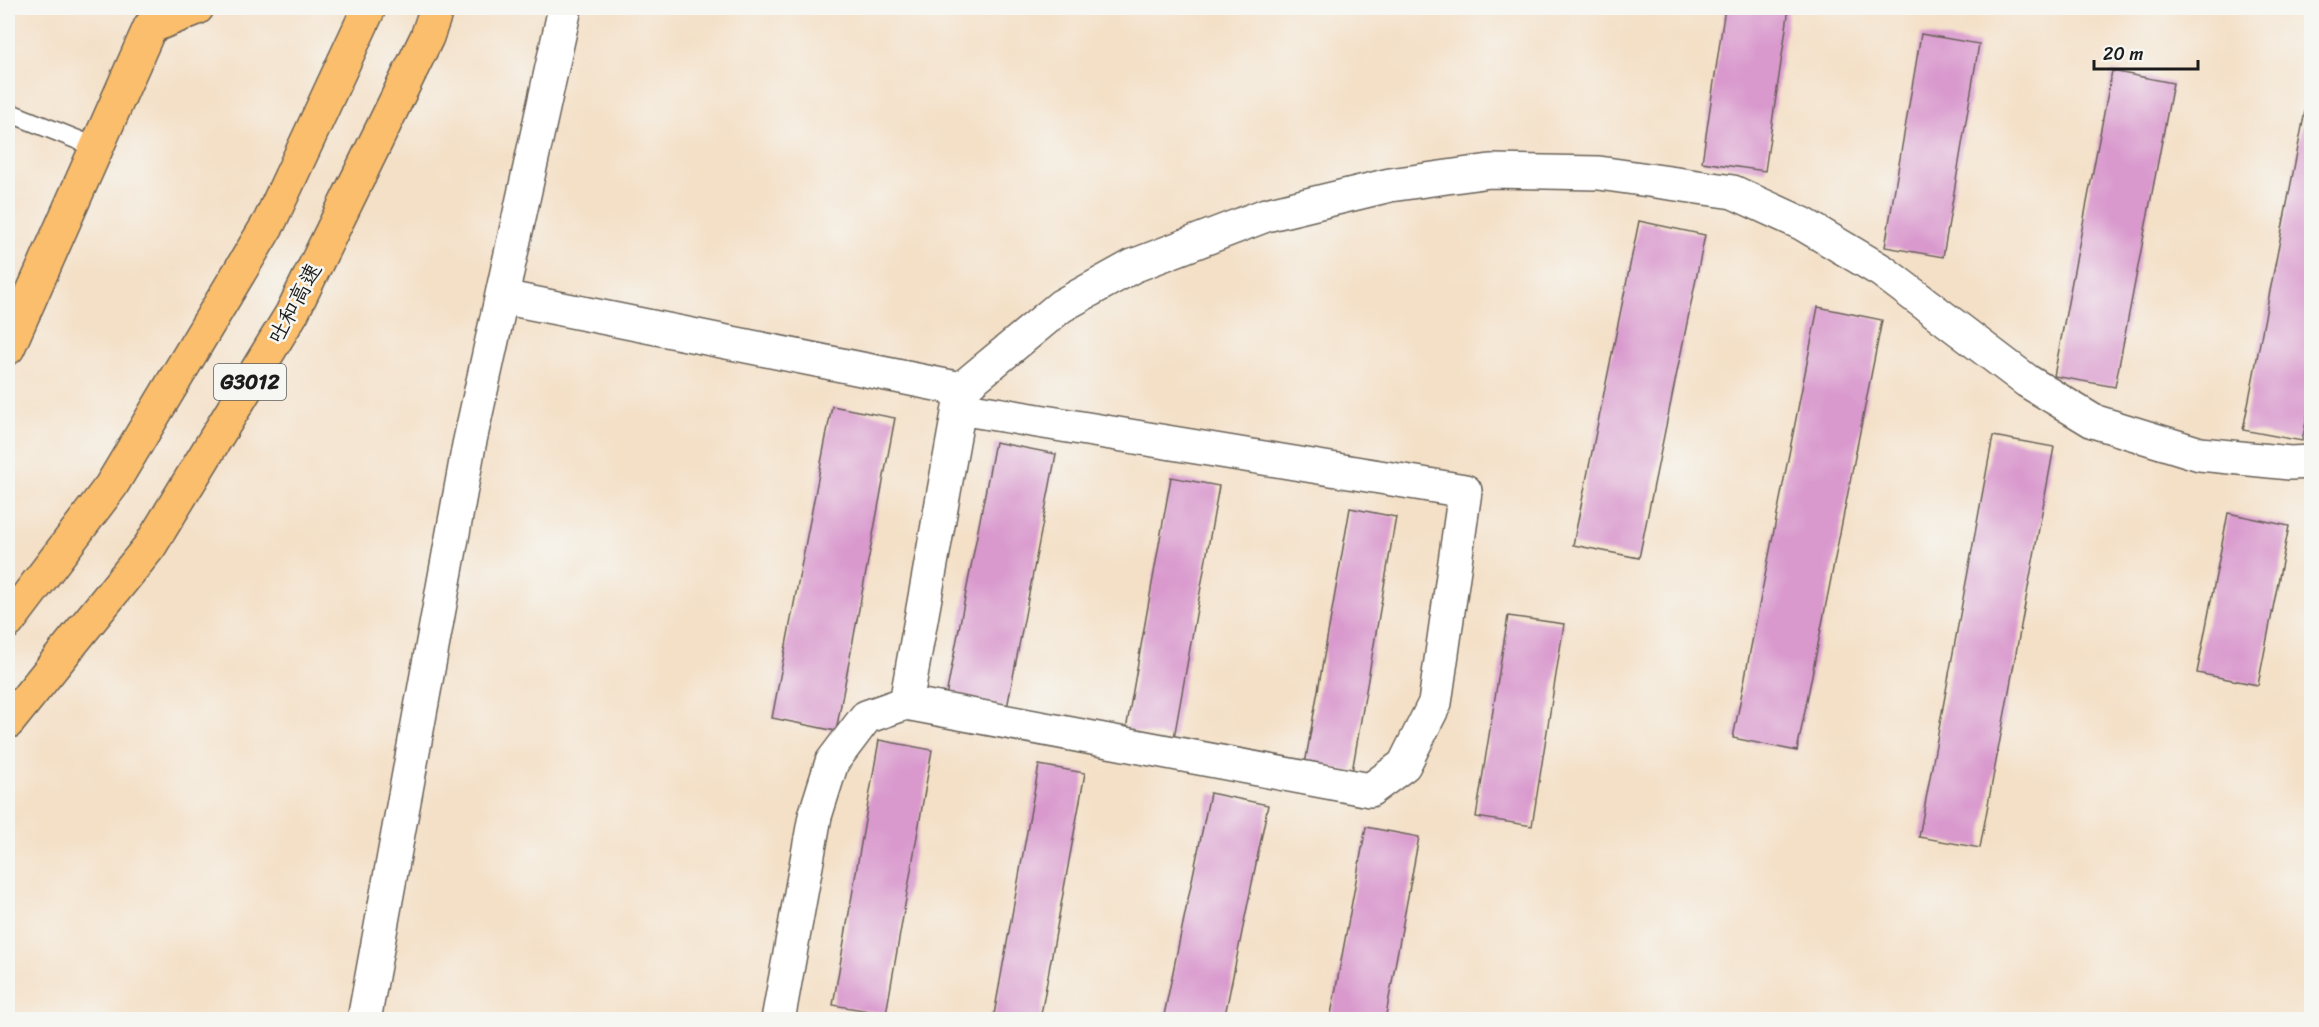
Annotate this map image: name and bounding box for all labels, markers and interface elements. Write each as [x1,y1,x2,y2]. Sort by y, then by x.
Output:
scale bar [2094,33,2198,71]
text: 20 m [2103,38,2143,70]
street label: 吐和高速 [257,255,332,351]
road number: G3012 [214,364,286,400]

